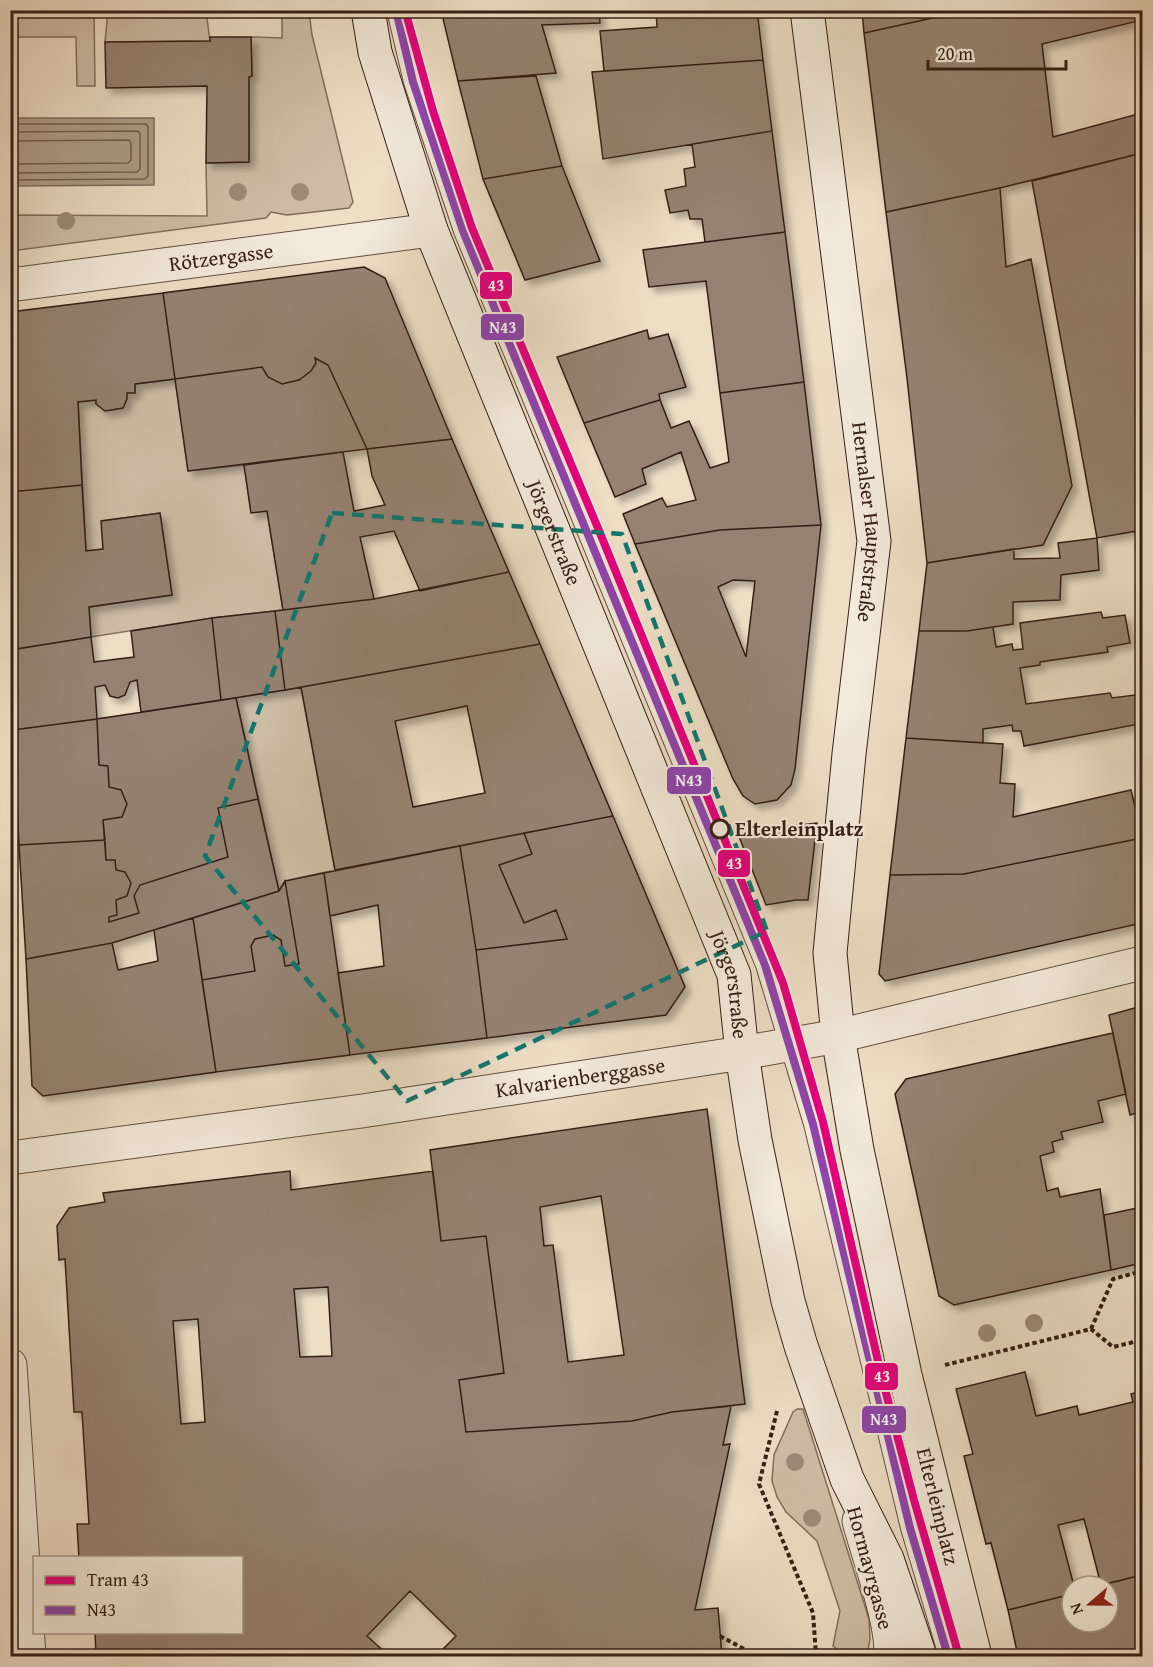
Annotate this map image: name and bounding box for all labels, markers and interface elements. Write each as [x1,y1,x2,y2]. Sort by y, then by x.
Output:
scale bar [928,33,1066,71]
text: 20 m [937,40,973,67]
street label: Rötzergasse [167,235,275,279]
line badge: 43 [479,271,513,300]
text: 43 [488,273,504,297]
line badge: N43 [480,313,525,341]
text: N43 [489,315,517,339]
street label: Hernalser Hauptstraße [844,420,890,624]
street label: Jörgerstraße [518,472,590,590]
line badge: N43 [666,766,712,795]
text: N43 [675,768,703,792]
place label: Elterleinplatz [735,813,864,844]
marker: Elterleinplatz [710,819,730,839]
line badge: 43 [717,849,751,878]
text: 43 [726,851,742,875]
street label: Jörgerstraße [701,923,756,1041]
street label: Kalvarienberggasse [493,1049,667,1105]
line badge: 43 [864,1362,899,1391]
text: 43 [874,1364,890,1388]
line badge: N43 [861,1405,907,1434]
text: N43 [870,1407,898,1431]
street label: Elterleinplatz [909,1444,968,1568]
street label: Hormayrgasse [839,1503,902,1633]
legend [33,1556,243,1634]
text: Tram 43 [87,1566,149,1593]
north arrow [1060,1574,1120,1634]
text: N43 [87,1596,116,1623]
text: N [1063,1600,1089,1618]

